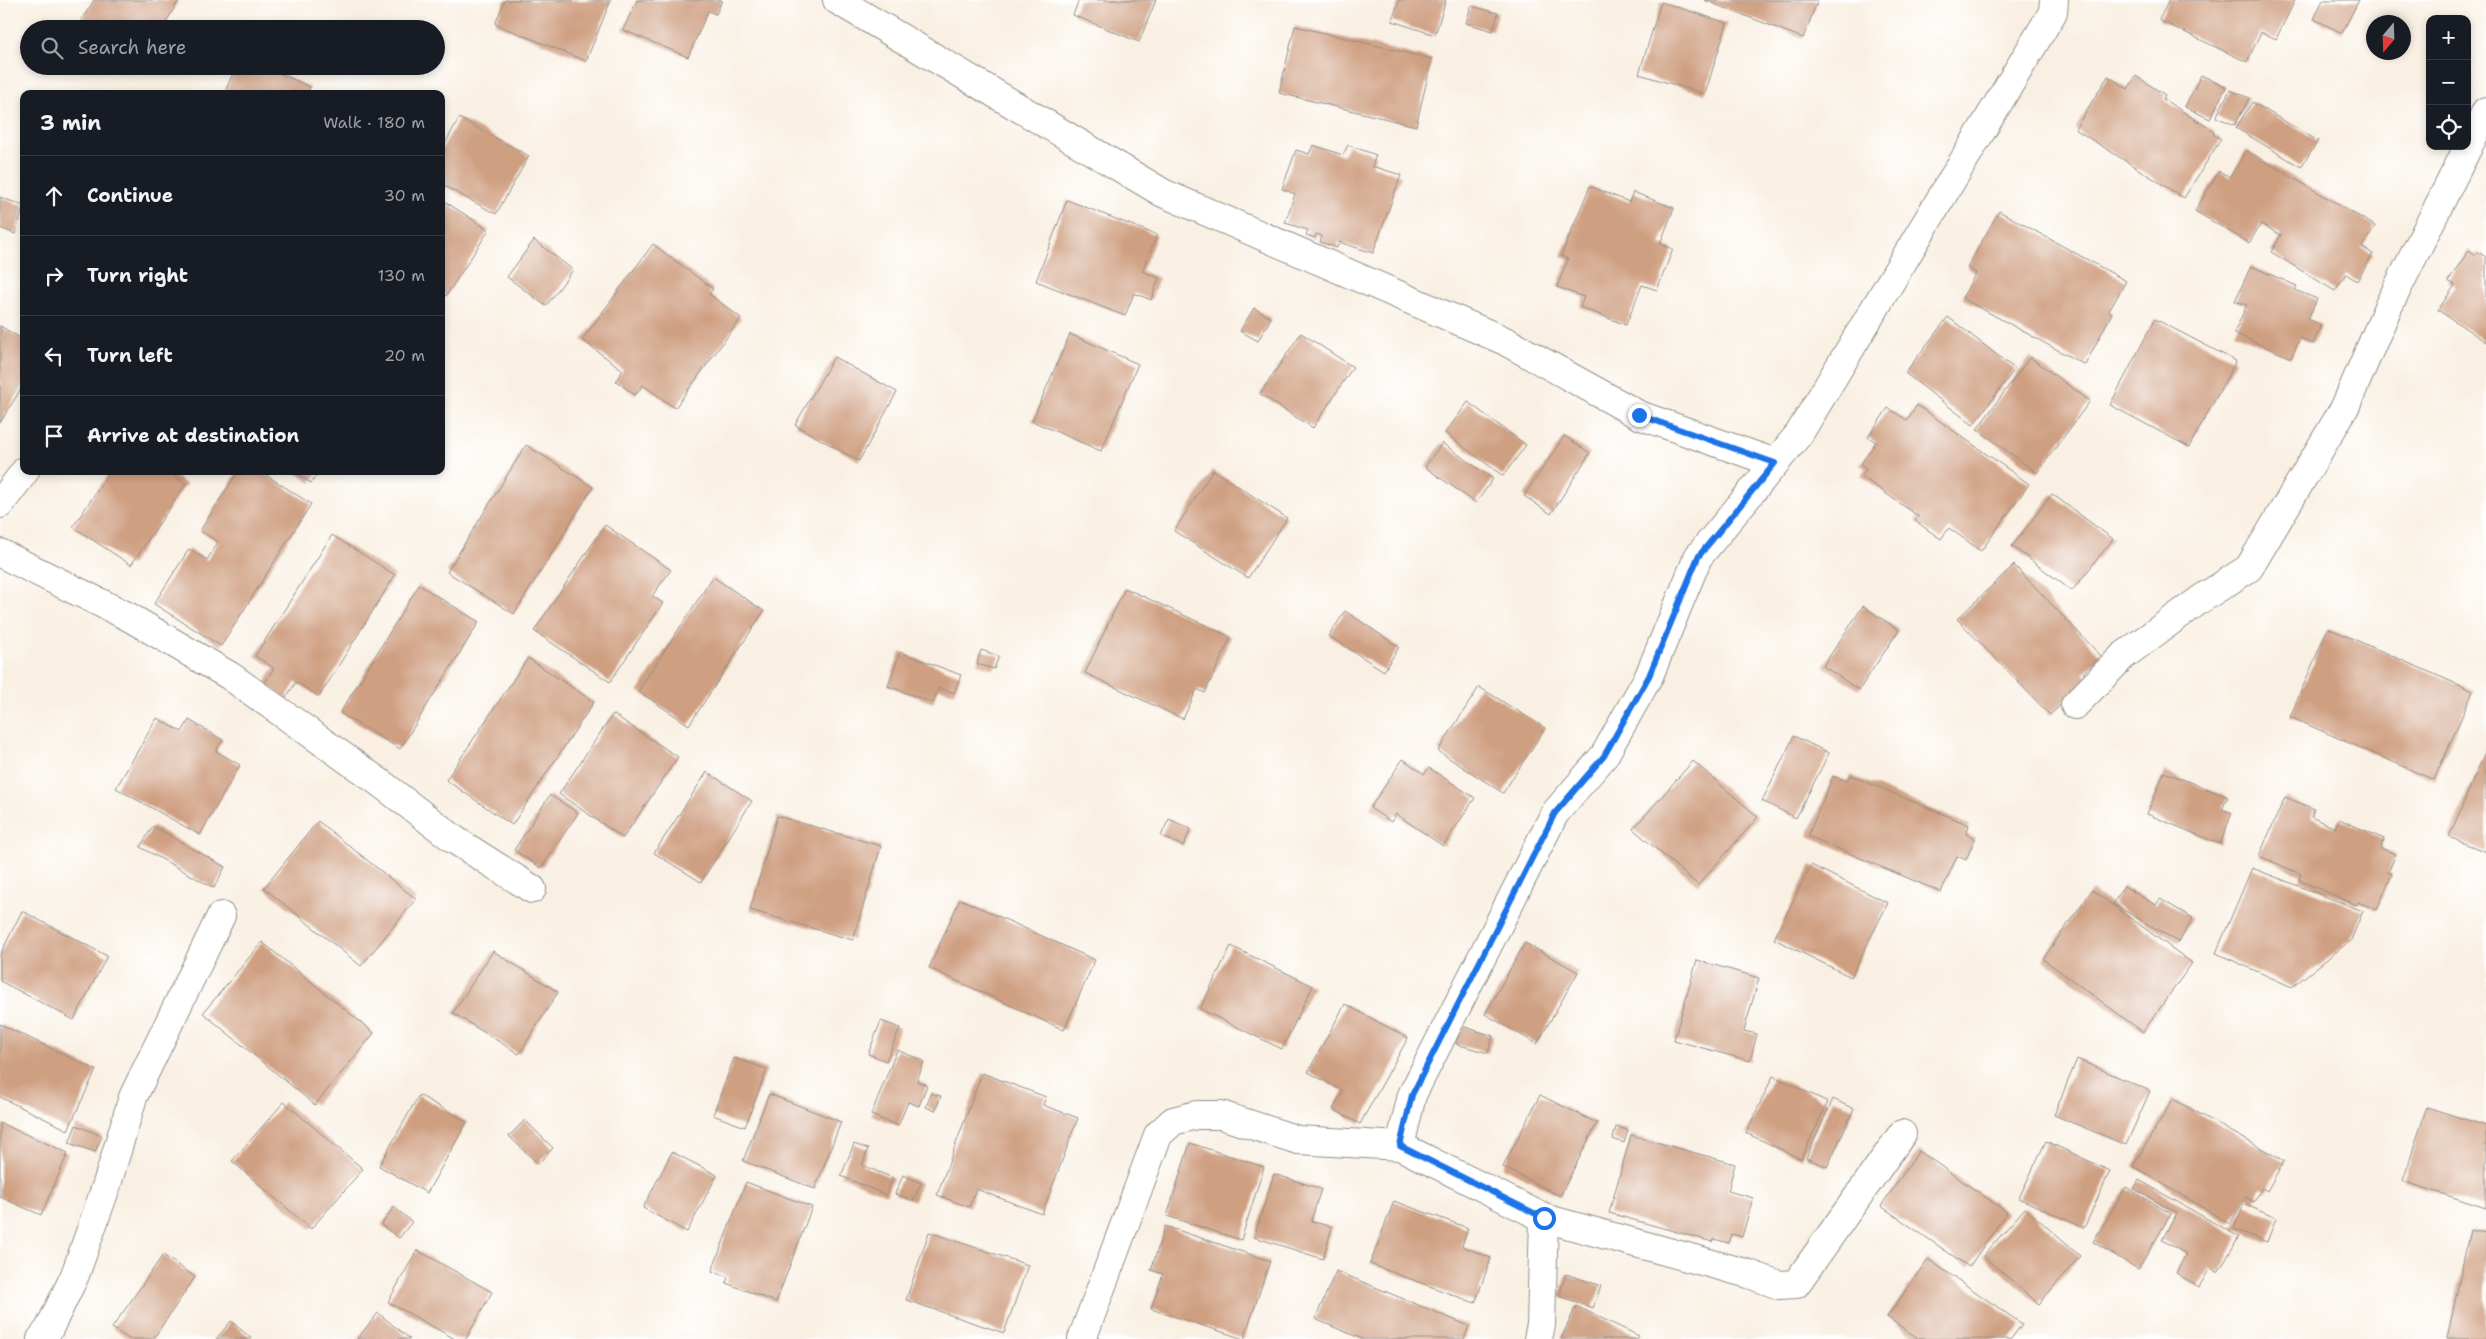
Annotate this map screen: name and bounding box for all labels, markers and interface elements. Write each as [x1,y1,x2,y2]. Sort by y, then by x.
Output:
north arrow [2366,15,2411,60]
map controls [2426,15,2471,150]
button: + [2426,15,2471,60]
search box [20,20,445,75]
icon: search [38,34,66,62]
text: Search here [78,35,187,60]
button: − [2426,60,2471,105]
button: locate [2426,105,2471,150]
text: 3 min [40,109,101,137]
text: Walk · 180 m [323,112,425,133]
icon: ahead [40,182,68,210]
text: Continue [87,183,173,208]
text: 30 m [384,185,425,206]
icon: right [40,262,68,290]
text: Turn right [87,263,188,288]
text: 130 m [378,265,425,286]
icon: left [40,342,68,370]
text: Turn left [87,343,173,368]
text: 20 m [384,345,425,366]
route end [1628,404,1651,427]
icon: arrive [40,422,68,450]
text: Arrive at destination [87,423,299,448]
route start [1533,1207,1556,1230]

